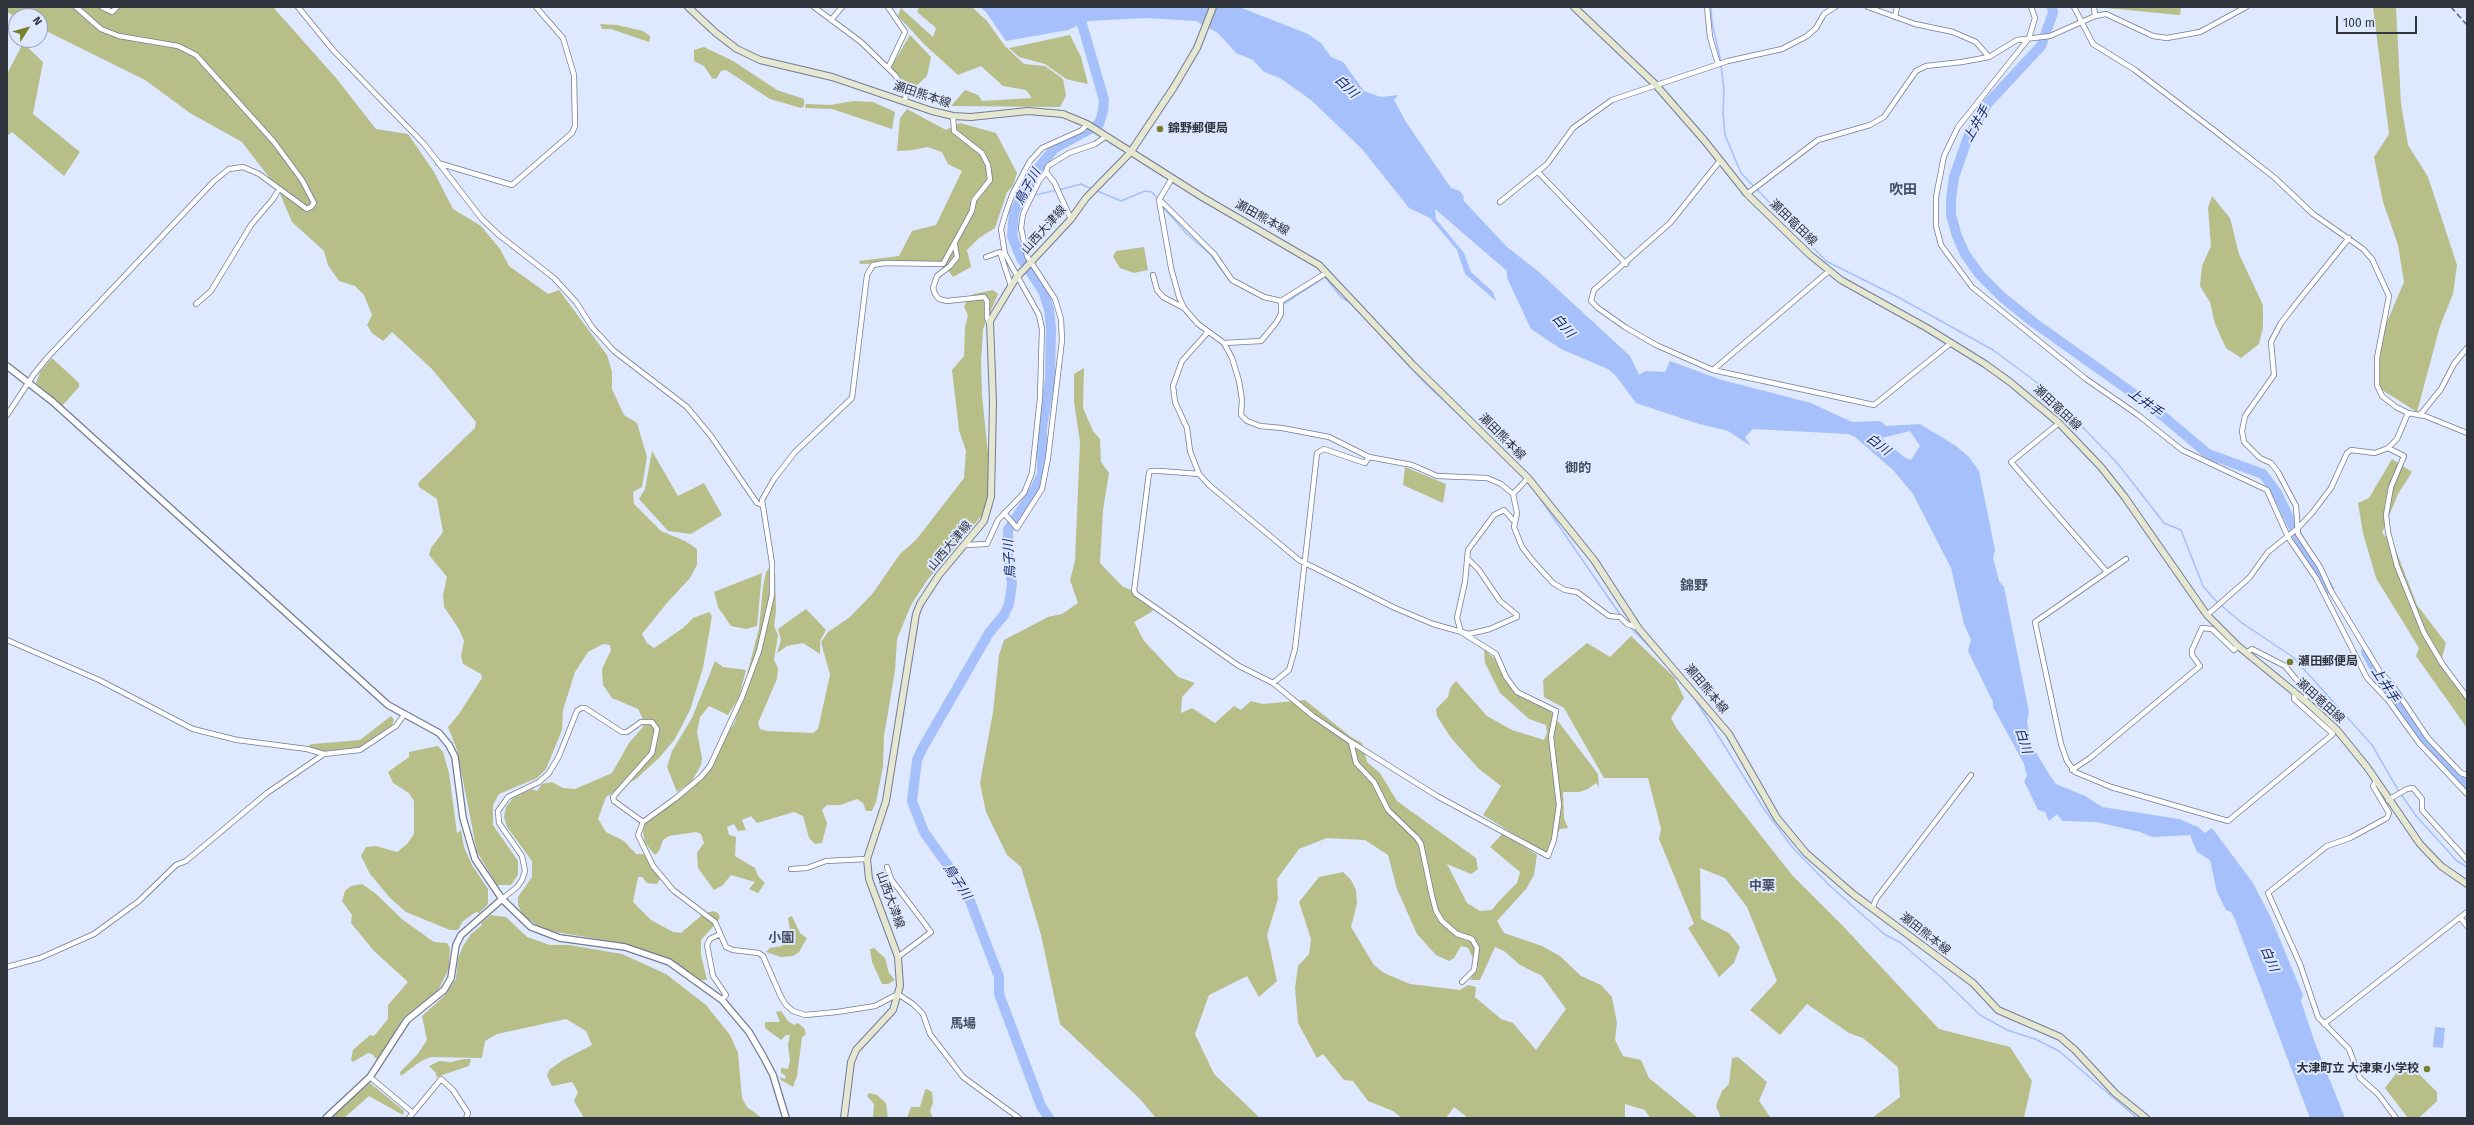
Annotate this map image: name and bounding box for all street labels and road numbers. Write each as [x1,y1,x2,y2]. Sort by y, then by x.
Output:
street label: 瀬田熊本線 [891,79,953,111]
street label: 瀬田熊本線 [1232,197,1292,239]
street label: 瀬田竜田線 [1766,197,1820,249]
street label: 山西大津線 [1019,203,1069,257]
street label: 瀬田竜田線 [2030,382,2084,434]
street label: 瀬田熊本線 [1476,411,1528,463]
street label: 山西大津線 [925,518,975,574]
street label: 瀬田熊本線 [1681,661,1731,717]
street label: 瀬田竜田線 [2293,676,2347,726]
street label: 山西大津線 [873,869,907,931]
street label: 瀬田熊本線 [1897,910,1953,958]

